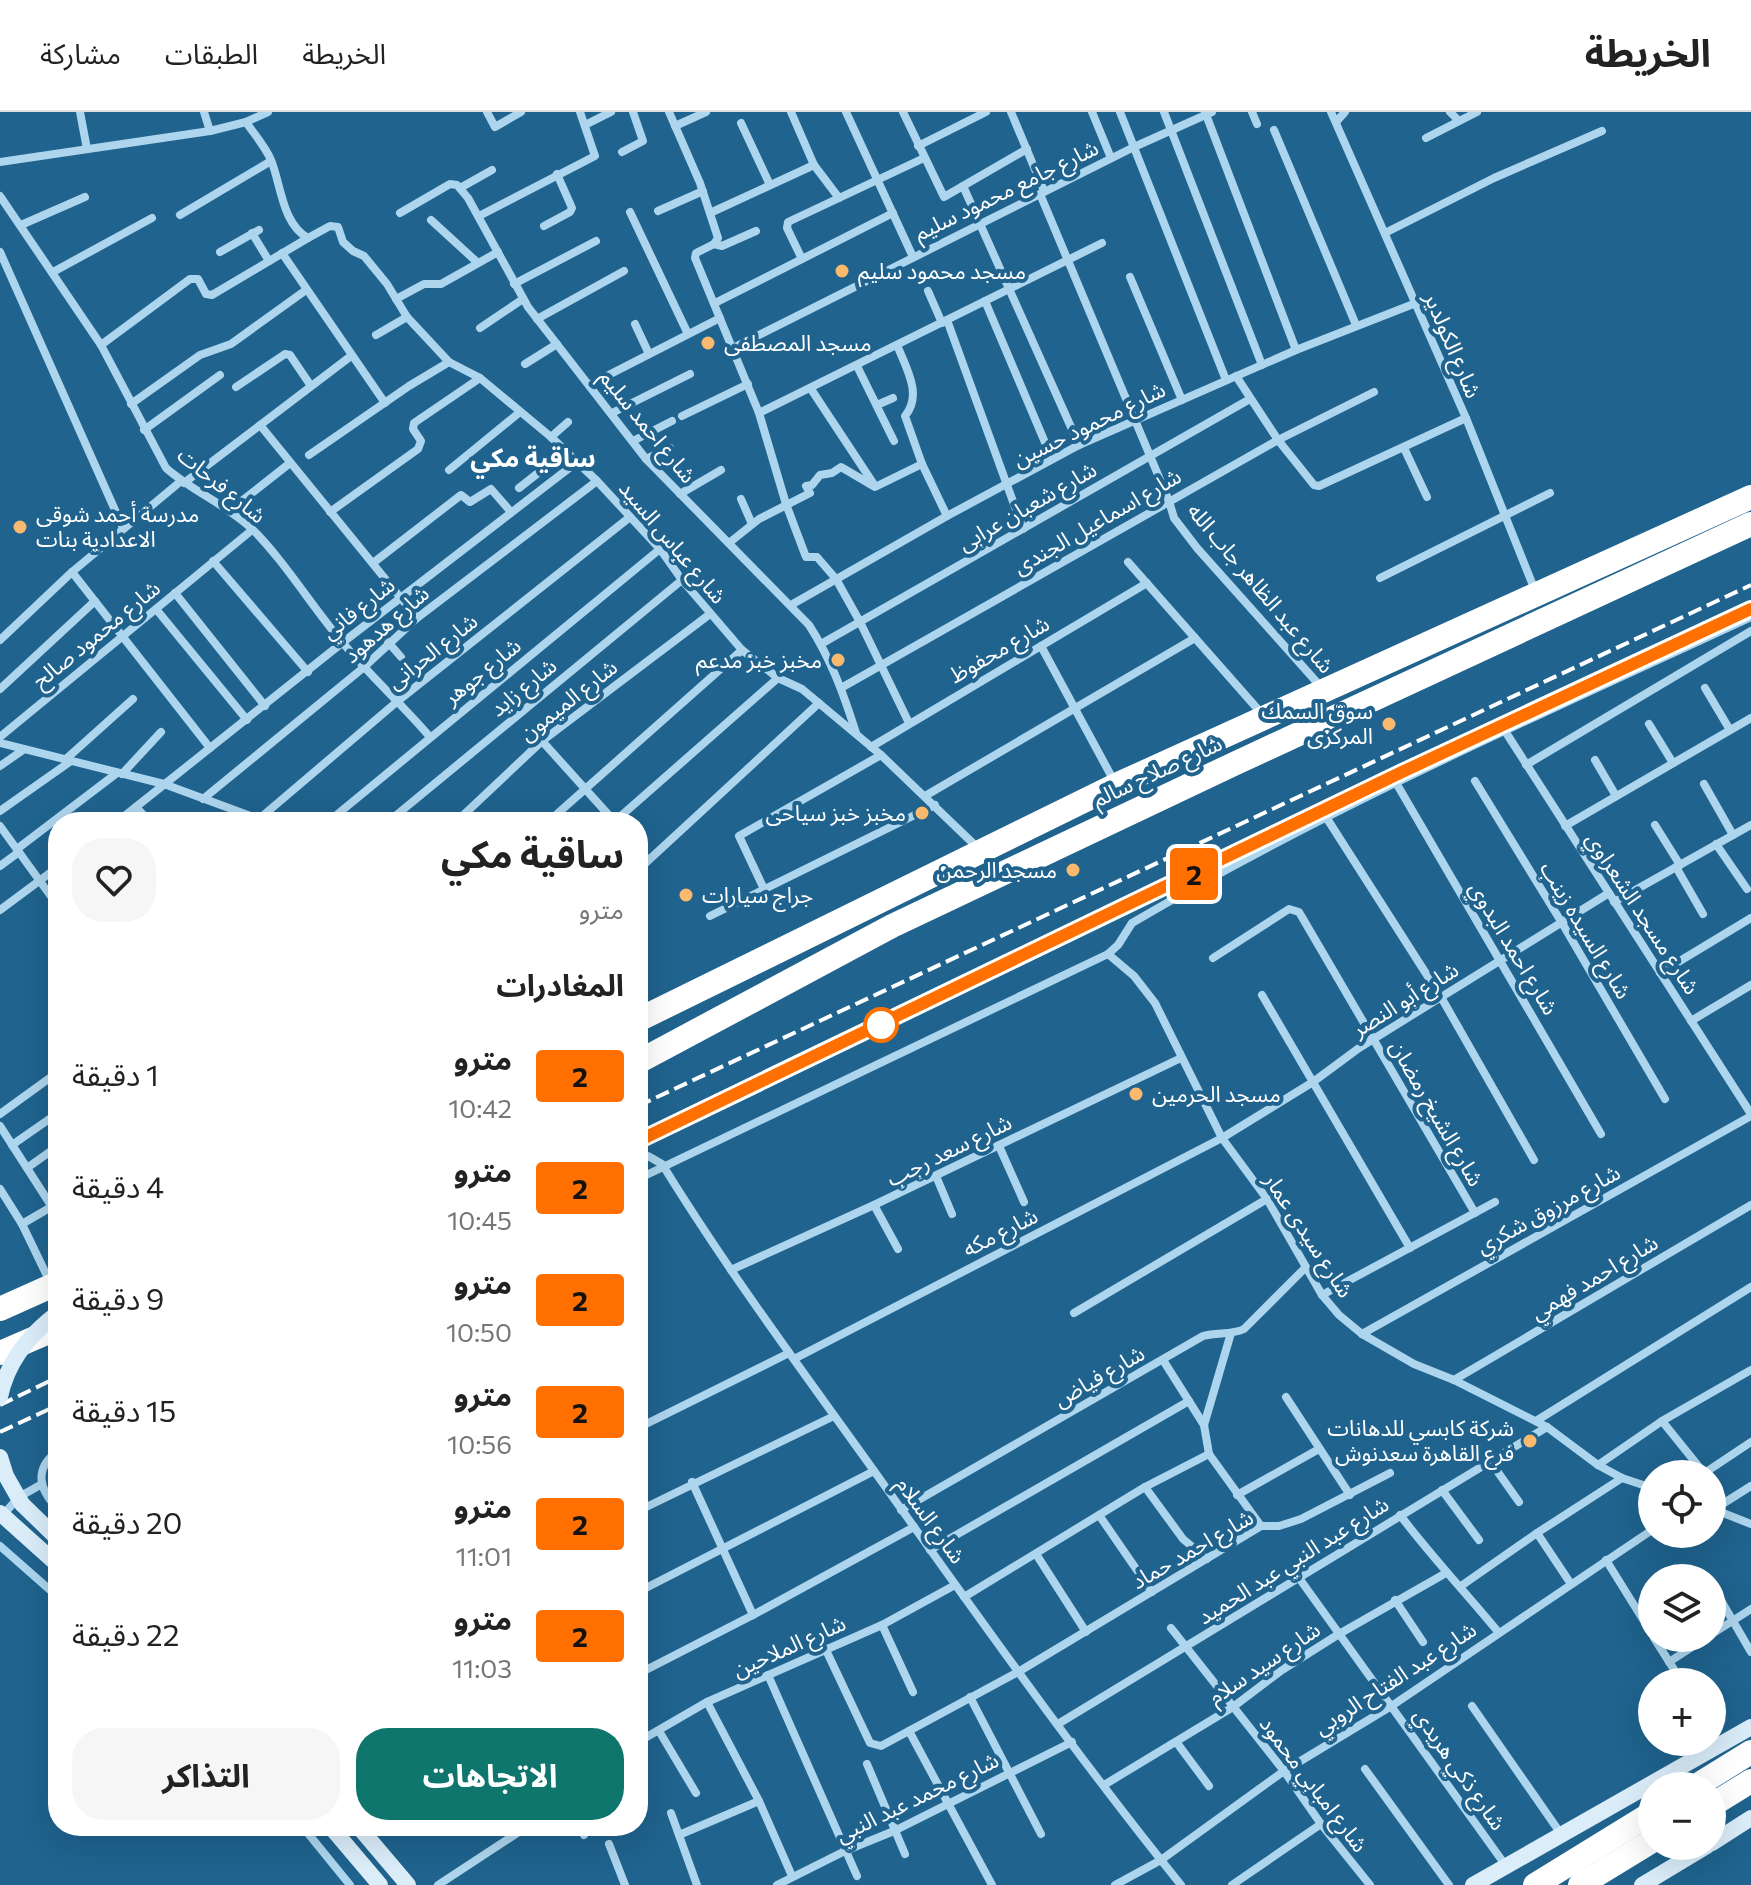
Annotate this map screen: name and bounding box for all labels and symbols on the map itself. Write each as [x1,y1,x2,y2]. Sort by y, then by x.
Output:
street label: شارع جامع محمود سليم [909,133,1104,249]
place label: مسجد محمود سليم [858,257,1026,288]
marker: مسجد محمود سليم [833,262,851,280]
street label: شارع الكولدير [1415,287,1488,403]
place label: مسجد المصطفى [724,329,871,356]
marker: مسجد المصطفى [699,334,717,352]
street label: شارع احمد سليم [591,363,702,490]
street label: شارع محمود حسين [1008,375,1171,476]
street label: شارع فرحات [170,441,272,532]
district label: ساقية مكي [470,441,596,479]
street label: شارع شعبان عرابى [953,455,1103,560]
street label: شارع اسماعيل الجندى [1008,462,1187,583]
street label: شارع عباس السيد [611,475,733,611]
street label: شارع عبد الظاهر جاب الله [1179,497,1340,681]
place label: مدرسة أحمد شوقى الاعدادية بنات [36,500,199,552]
marker: مدرسة أحمد شوقى الاعدادية بنات [11,518,29,536]
street label: شارع فاني [316,571,402,648]
street label: شارع محمود صالح [26,574,168,697]
street label: شارع هدهود [337,579,437,671]
street label: شارع الحرانى [381,607,485,698]
street label: شارع محفوظ [944,609,1056,692]
street label: شارع جوهر [437,631,528,714]
place label: مخبز خبز مدعم [696,646,822,677]
marker: مخبز خبز مدعم [829,651,847,669]
street label: شارع زايد [484,652,564,725]
street label: شارع الميمون [513,653,625,749]
place label: سوق السمك المركزى [1261,697,1373,749]
marker: سوق السمك المركزى [1380,715,1398,733]
street label: شارع صلاح سالم [1088,729,1228,816]
place label: مخبز خبز سياحى [766,799,906,826]
marker: مخبز خبز سياحى [913,804,931,822]
street label: شارع مسجد الشعراوي [1577,826,1706,1001]
line badge: 2 [1168,848,1220,900]
place label: مسجد الرحمن [936,856,1057,883]
street label: شارع السيده زينب [1531,856,1638,1005]
marker: مسجد الرحمن [1064,861,1082,879]
street label: شارع احمد البدوي [1461,876,1565,1021]
place label: جراج سيارات [702,881,813,912]
marker: جراج سيارات [677,886,695,904]
street label: شارع أبو النصر [1345,955,1465,1046]
unlabelled marker [864,1008,898,1042]
street label: شارع الشيخ رمضان [1381,1035,1490,1193]
place label: مسجد الحرمين [1152,1080,1281,1107]
marker: مسجد الحرمين [1127,1085,1145,1103]
street label: شارع سعد رجب [882,1108,1018,1195]
street label: شارع مرزوق شكري [1471,1158,1626,1263]
street label: شارع سيدى عمار [1255,1166,1360,1304]
street label: شارع مكه [958,1201,1044,1265]
street label: شارع احمد فهمي [1525,1228,1664,1329]
street label: شارع فياض [1049,1339,1151,1416]
place label: شركة كابسي للدهانات فرع القاهرة سعدنوش [1327,1414,1514,1470]
marker: شركة كابسي للدهانات فرع القاهرة سعدنوش [1521,1432,1539,1450]
street label: شارع السلام [888,1471,972,1571]
street label: شارع عبد النبي عبد الحميد [1192,1490,1395,1633]
street label: شارع احمد حماد [1126,1503,1260,1598]
street label: شارع الملاحين [728,1609,851,1686]
street label: شارع سيد سلام [1202,1615,1327,1713]
street label: شارع عبد الفتاح الروبي [1309,1615,1483,1744]
street label: شارع ذكي هريدي [1405,1703,1512,1837]
street label: شارع امبابي محمود [1251,1710,1374,1860]
street label: شارع محمد عبد النبي [831,1745,1005,1851]

